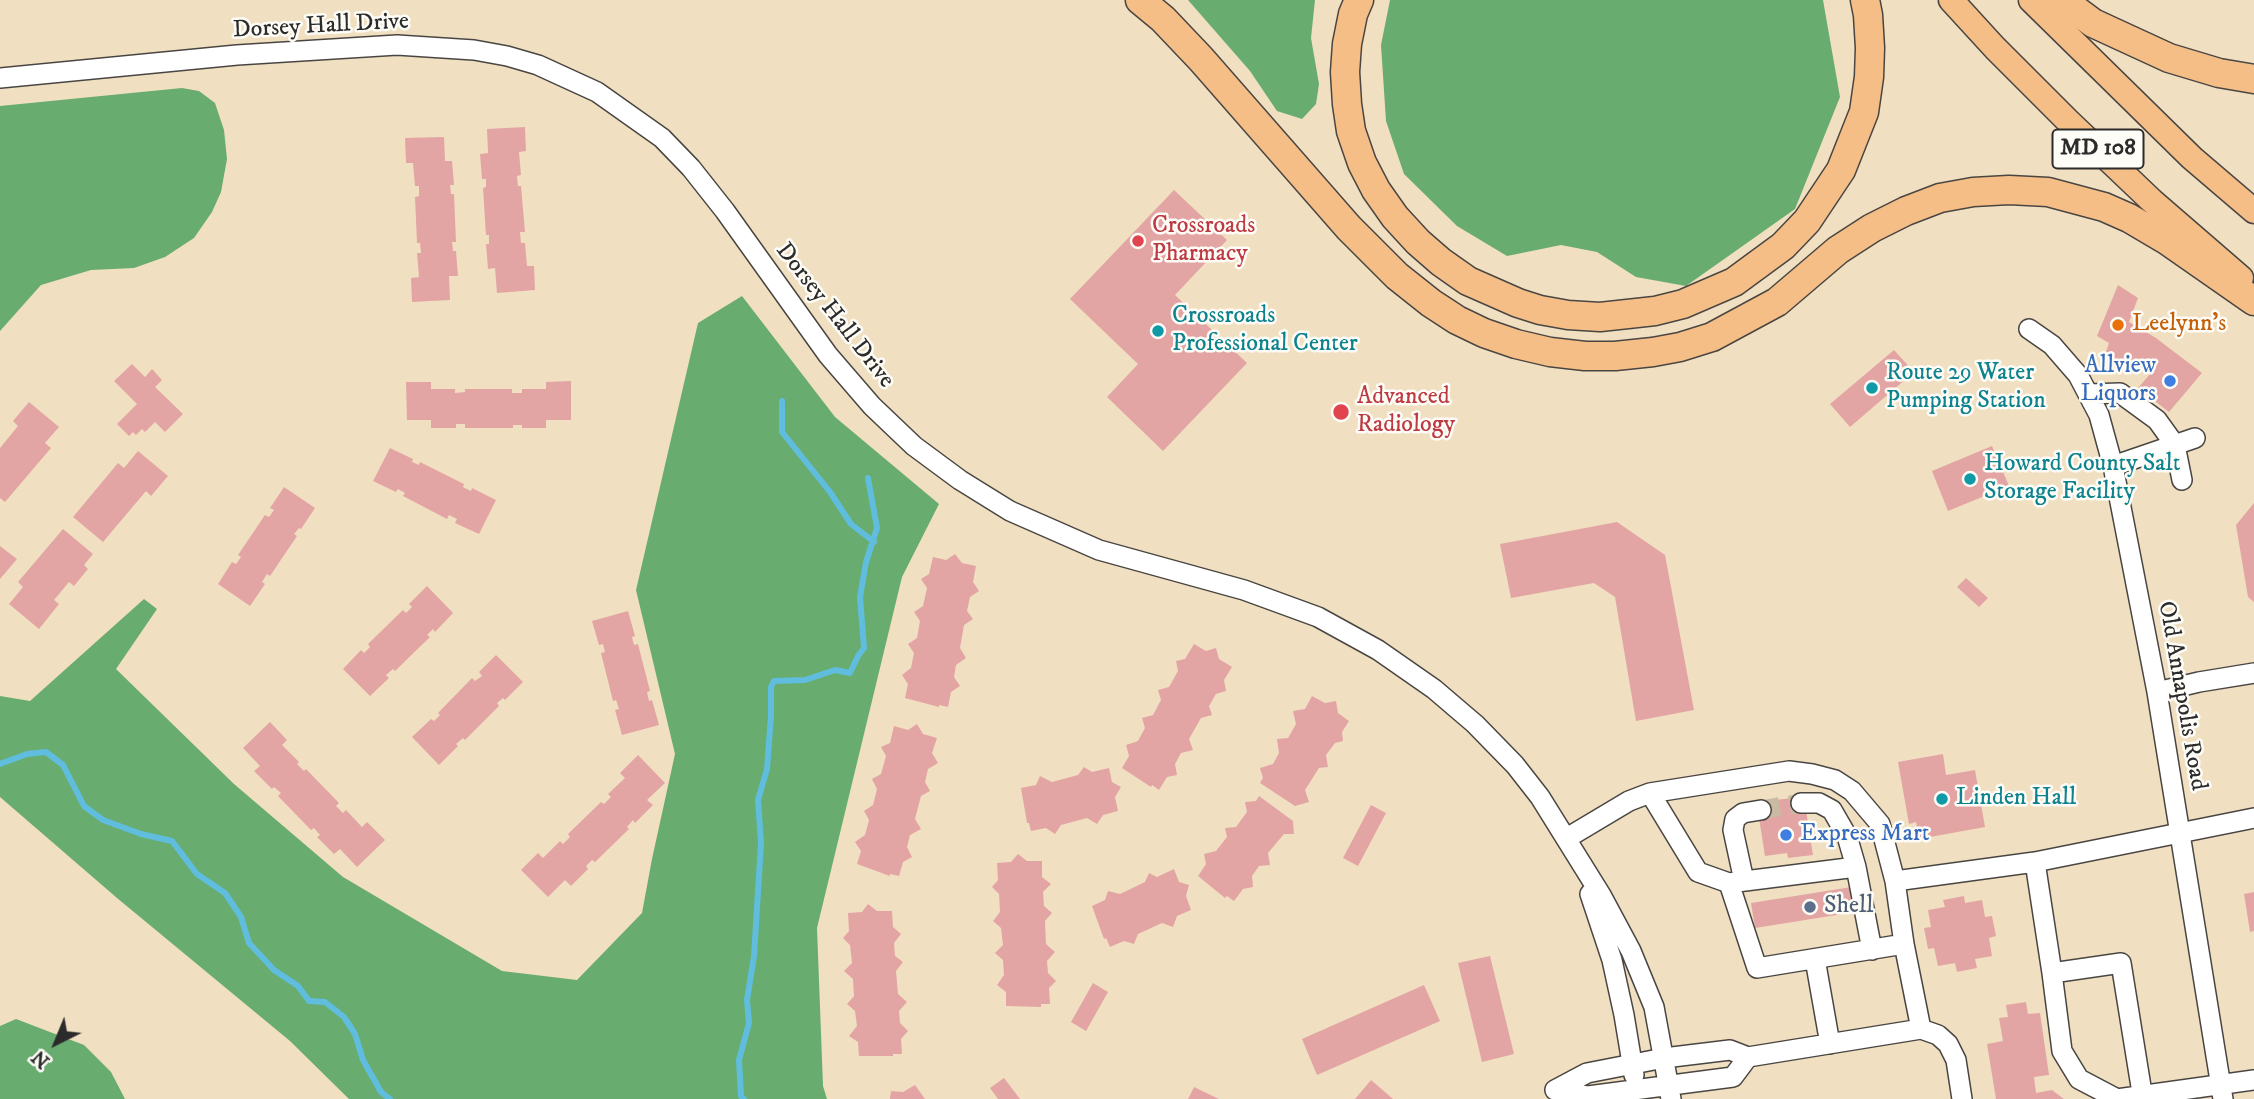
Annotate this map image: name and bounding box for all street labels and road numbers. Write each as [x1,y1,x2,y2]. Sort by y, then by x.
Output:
street label: Dorsey Hall Drive [232,8,410,46]
road number: MD 108 [2052,130,2144,168]
street label: Dorsey Hall Drive [768,238,900,394]
street label: Old Annapolis Road [2150,599,2212,793]

